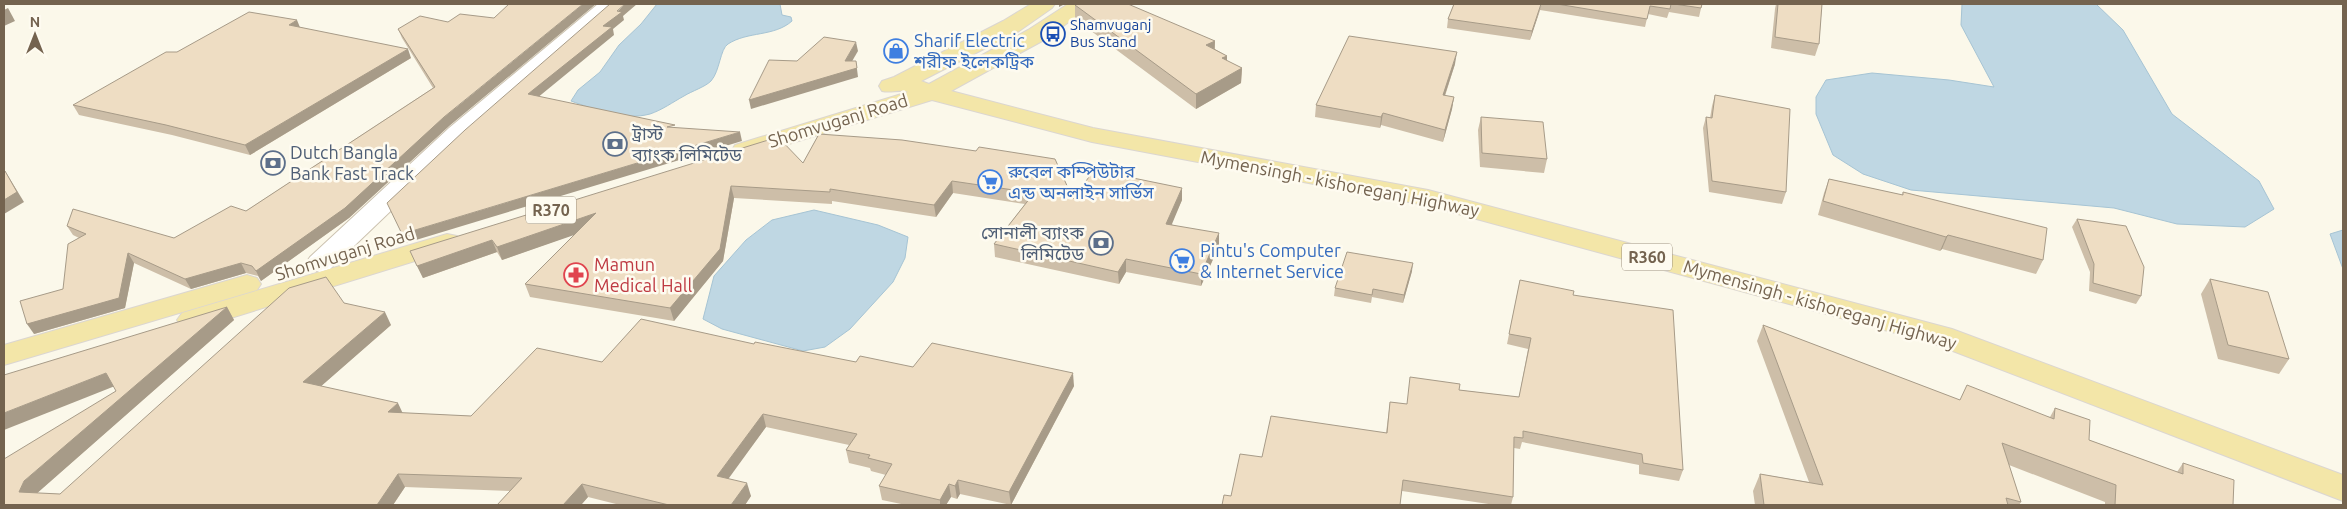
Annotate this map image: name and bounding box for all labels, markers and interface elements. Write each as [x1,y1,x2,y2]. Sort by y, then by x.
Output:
north arrow [10,10,60,60]
text: N [30,14,40,30]
place label: Shamvuganj Bus Stand [1070,16,1152,50]
bus stop icon: Shamvuganj Bus Stand [1040,21,1066,47]
place label: Sharif Electric শরীফ ইলেকট্রিক [913,30,1034,71]
shop icon: Sharif Electric শরীফ ইলেকট্রিক [883,38,909,64]
street label: Shomvuganj Road [766,89,910,151]
place label: ট্রাস্ট ব্যাংক লিমিটেড [631,123,742,164]
bank icon: ট্রাস্ট ব্যাংক লিমিটেড [602,131,628,157]
place label: Dutch Bangla Bank Fast Track [290,142,414,183]
street label: Mymensingh - kishoreganj Highway [1199,146,1481,220]
bank icon: Dutch Bangla Bank Fast Track [260,150,286,176]
place label: রুবেল কম্পিউটার এন্ড অনলাইন সার্ভিস [1007,161,1155,202]
supermarket icon: রুবেল কম্পিউটার এন্ড অনলাইন সার্ভিস [977,169,1003,195]
road number: R370 [526,196,576,224]
street label: Shomvuganj Road [273,222,417,284]
place label: সোনালী ব্যাংক লিমিটেড [981,222,1084,263]
bank icon: সোনালী ব্যাংক লিমিটেড [1088,230,1114,256]
place label: Pintu's Computer & Internet Service [1200,240,1344,281]
road number: R360 [1622,243,1672,270]
supermarket icon: Pintu's Computer & Internet Service [1169,248,1195,274]
place label: Mamun Medical Hall [594,254,692,295]
street label: Mymensingh - kishoreganj Highway [1681,255,1959,353]
pharmacy icon: Mamun Medical Hall [563,262,589,288]

